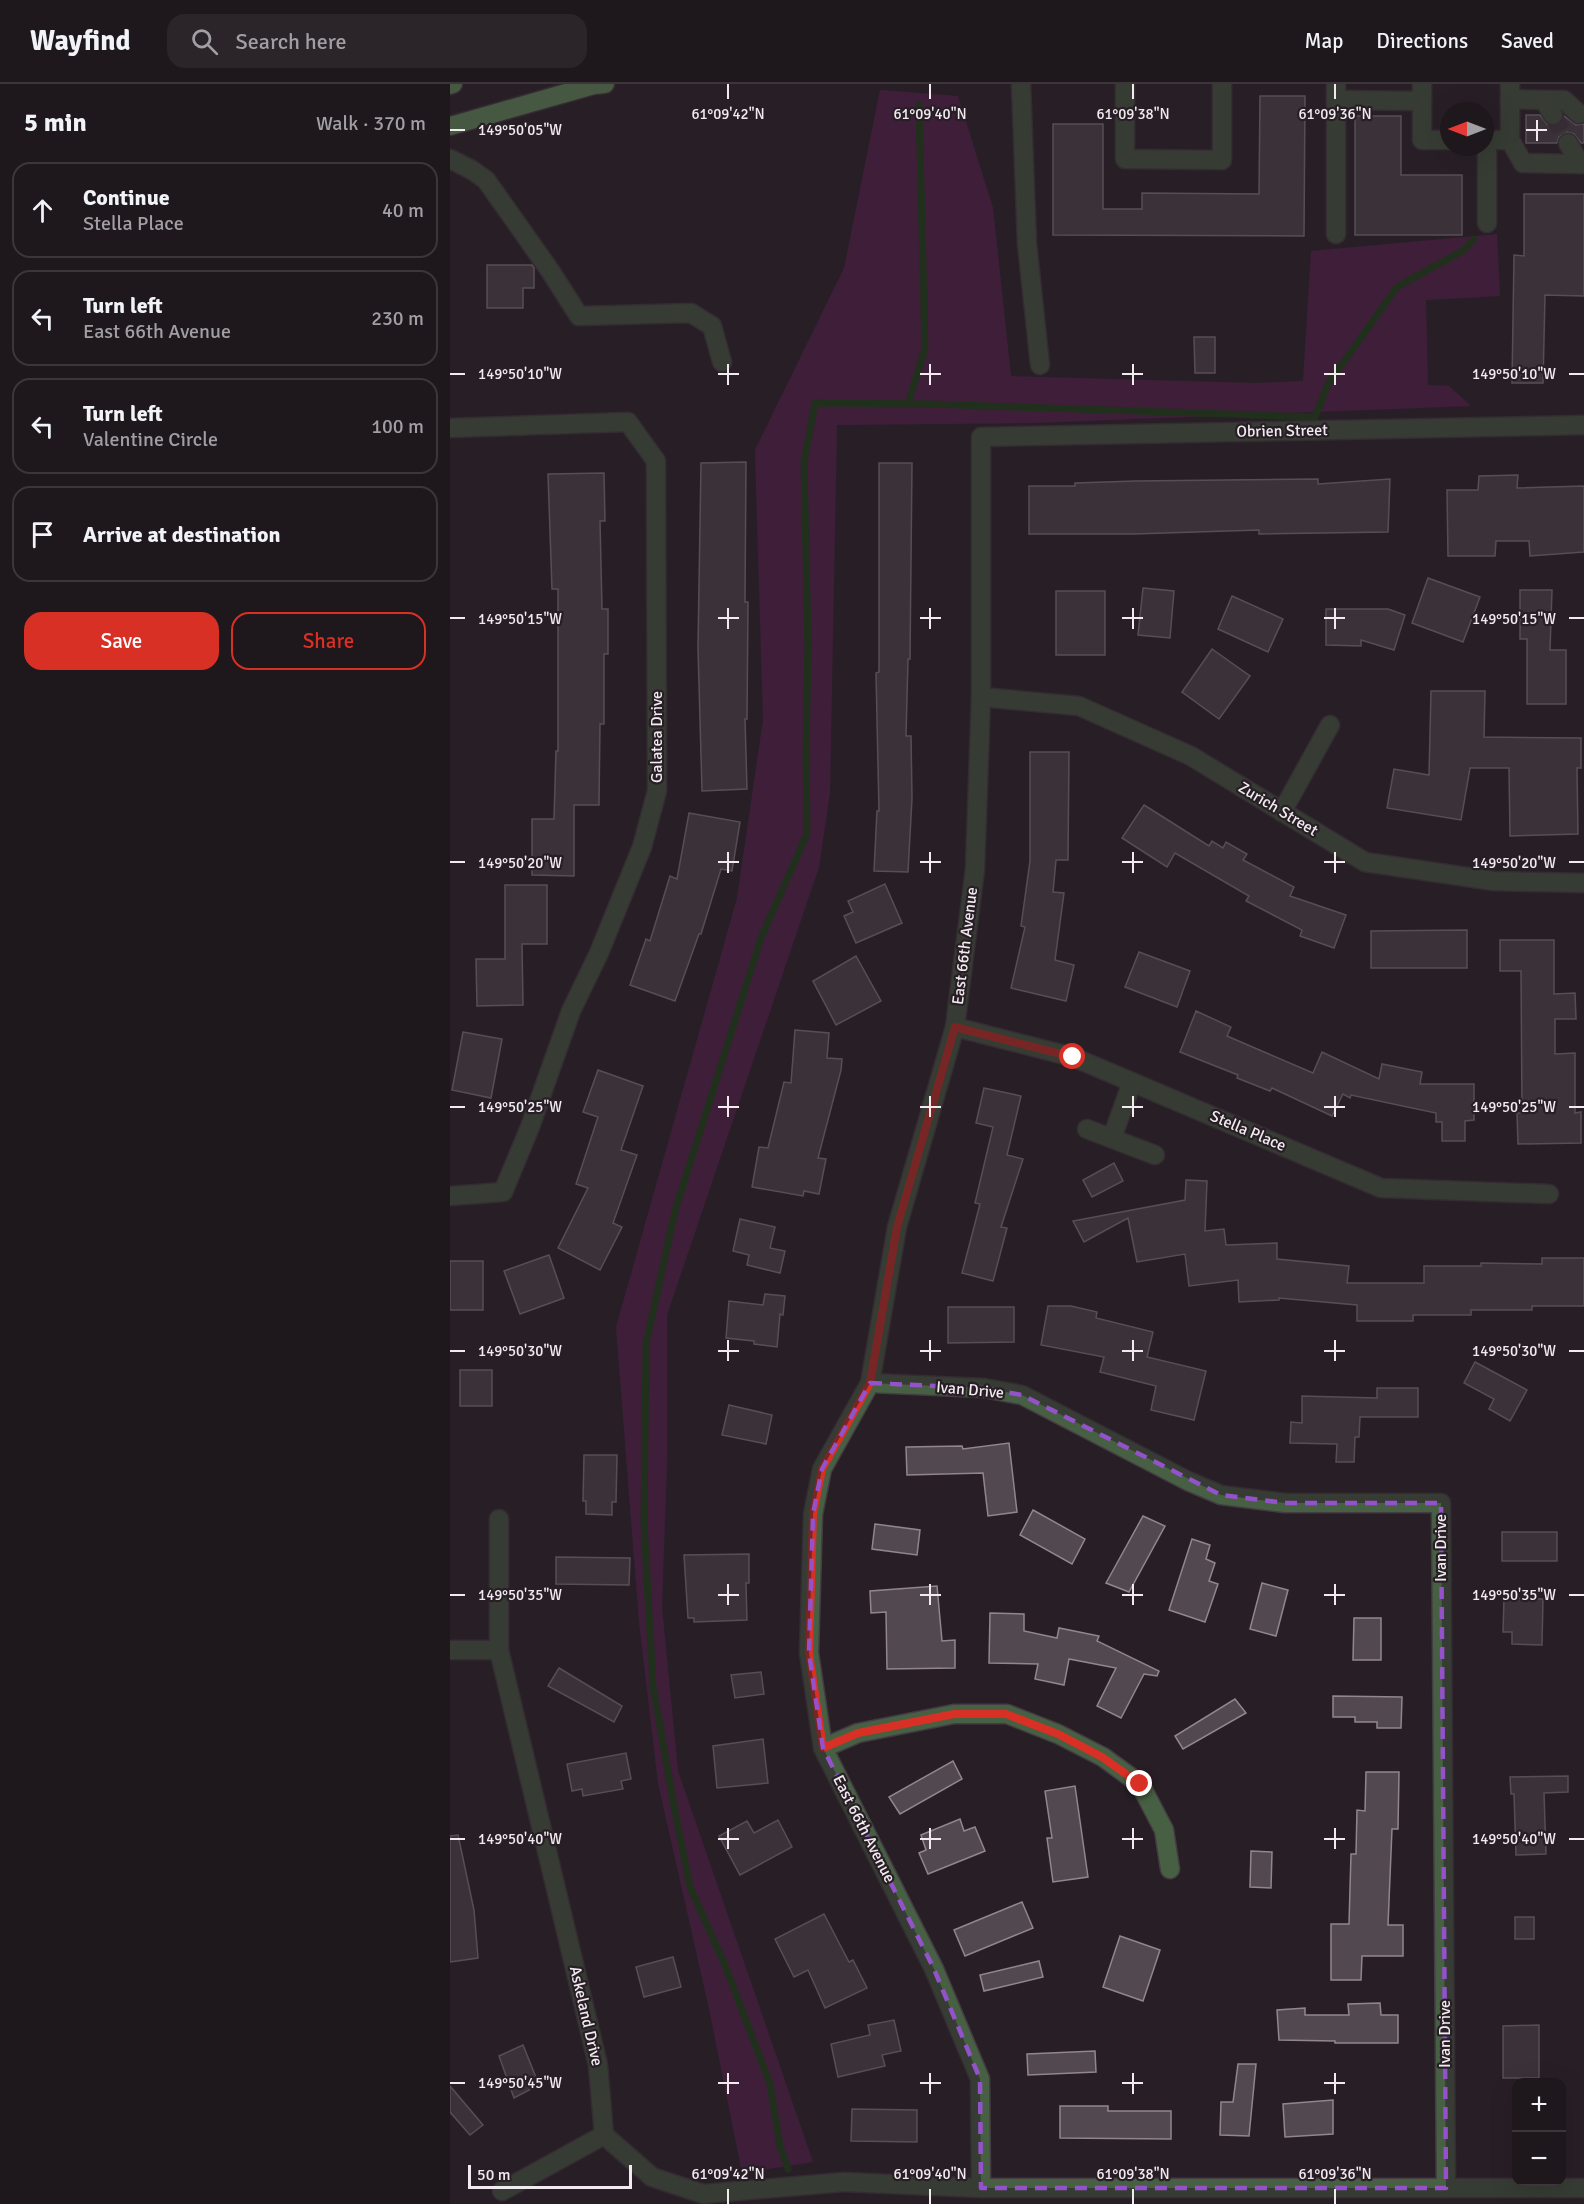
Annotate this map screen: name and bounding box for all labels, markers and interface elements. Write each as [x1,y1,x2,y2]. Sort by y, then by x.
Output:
search box [167,14,587,68]
text: Wayfind [30,24,131,58]
icon: search [188,25,221,58]
text: Search here [236,28,347,55]
text: Map [1305,28,1343,54]
text: Directions [1376,28,1468,54]
text: Saved [1501,28,1554,54]
north arrow [1440,102,1494,156]
text: 61°09'42"N [691,105,765,123]
text: 61°09'40"N [893,105,967,123]
text: 61°09'38"N [1096,105,1170,123]
text: 61°09'36"N [1298,105,1372,123]
text: 5 min [24,107,87,139]
text: Walk · 370 m [316,111,426,136]
text: 149°50'05"W [478,121,562,139]
text: Continue [83,184,170,211]
icon: ahead [26,194,59,227]
text: 40 m [382,198,424,223]
text: Stella Place [83,211,184,236]
text: Turn left [83,292,163,319]
icon: left [26,302,59,335]
text: 230 m [371,306,424,331]
text: East 66th Avenue [83,319,231,344]
text: 149°50'10"W [478,365,562,383]
text: 149°50'10"W [1472,365,1556,383]
text: Turn left [83,400,163,427]
icon: left [26,410,59,443]
text: 100 m [371,414,424,439]
street label: Obrien Street [1236,420,1328,442]
text: Valentine Circle [83,427,218,452]
icon: arrive [26,518,59,551]
text: Arrive at destination [83,521,280,548]
text: 149°50'15"W [478,610,562,628]
text: 149°50'15"W [1472,610,1556,628]
button: Save [24,612,219,670]
button: Share [231,612,426,670]
street label: Galatea Drive [647,691,667,783]
street label: Zurich Street [1235,777,1322,841]
text: 149°50'20"W [478,854,562,872]
text: 149°50'20"W [1472,854,1556,872]
street label: East 66th Avenue [948,886,982,1006]
route start [1059,1043,1085,1069]
text: 149°50'25"W [478,1098,562,1116]
text: 149°50'25"W [1472,1098,1556,1116]
street label: Stella Place [1207,1106,1289,1156]
text: 149°50'30"W [478,1342,562,1360]
text: 149°50'30"W [1472,1342,1556,1360]
street label: Ivan Drive [935,1377,1005,1403]
street label: Ivan Drive [1431,1514,1451,1582]
text: 149°50'35"W [478,1586,562,1604]
text: 149°50'35"W [1472,1586,1556,1604]
route end [1126,1770,1152,1796]
street label: East 66th Avenue [828,1772,900,1886]
text: 149°50'40"W [478,1830,562,1848]
text: 149°50'40"W [1472,1830,1556,1848]
street label: Askeland Drive [565,1964,607,2068]
street label: Ivan Drive [1435,2000,1455,2068]
text: 149°50'45"W [478,2074,562,2092]
map controls [1512,2078,1566,2186]
button: + [1512,2078,1566,2132]
button: − [1512,2132,1566,2186]
scale bar [468,2162,632,2190]
text: 50 m [477,2165,511,2185]
text: 61°09'42"N [691,2165,765,2183]
text: 61°09'40"N [893,2165,967,2183]
text: 61°09'38"N [1096,2165,1170,2183]
text: 61°09'36"N [1298,2165,1372,2183]

